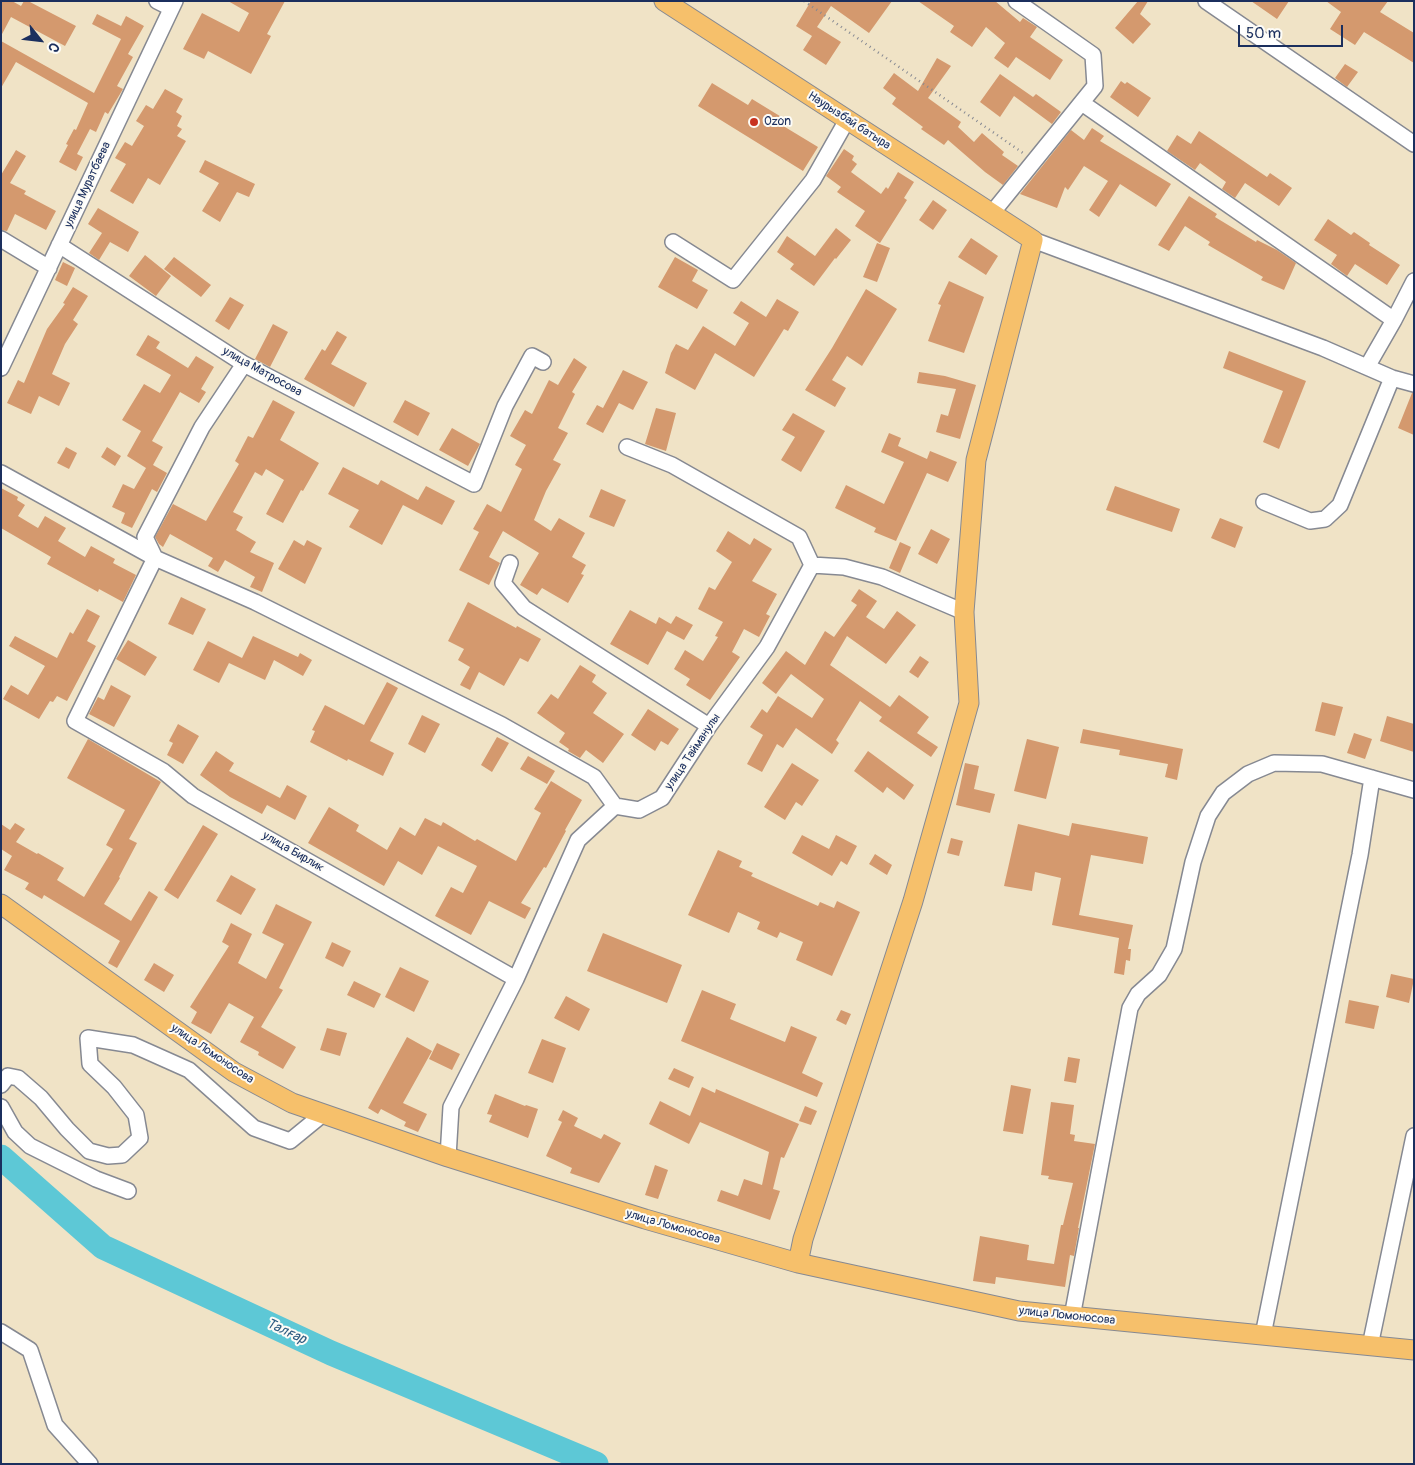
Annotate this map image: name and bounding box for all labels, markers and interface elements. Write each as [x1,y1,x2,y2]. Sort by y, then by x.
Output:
north arrow [15,15,65,65]
scale bar [1240,15,1345,47]
text: 50 m [1246,24,1281,43]
text: С [44,40,63,55]
street label: Наурызбай батыра [805,89,893,153]
place label: Ozon [764,115,791,129]
marker: Ozon [748,116,760,128]
street label: улица Муратбаева [62,140,114,230]
street label: улица Матросова [220,344,304,400]
street label: улица Тайманулы [662,711,724,793]
street label: улица Бирлик [260,829,326,875]
street label: улица Ломоносова [168,1021,256,1087]
street label: улица Ломоносова [624,1207,722,1247]
street label: улица Ломоносова [1018,1304,1116,1328]
water label: Талғар [263,1316,309,1348]

